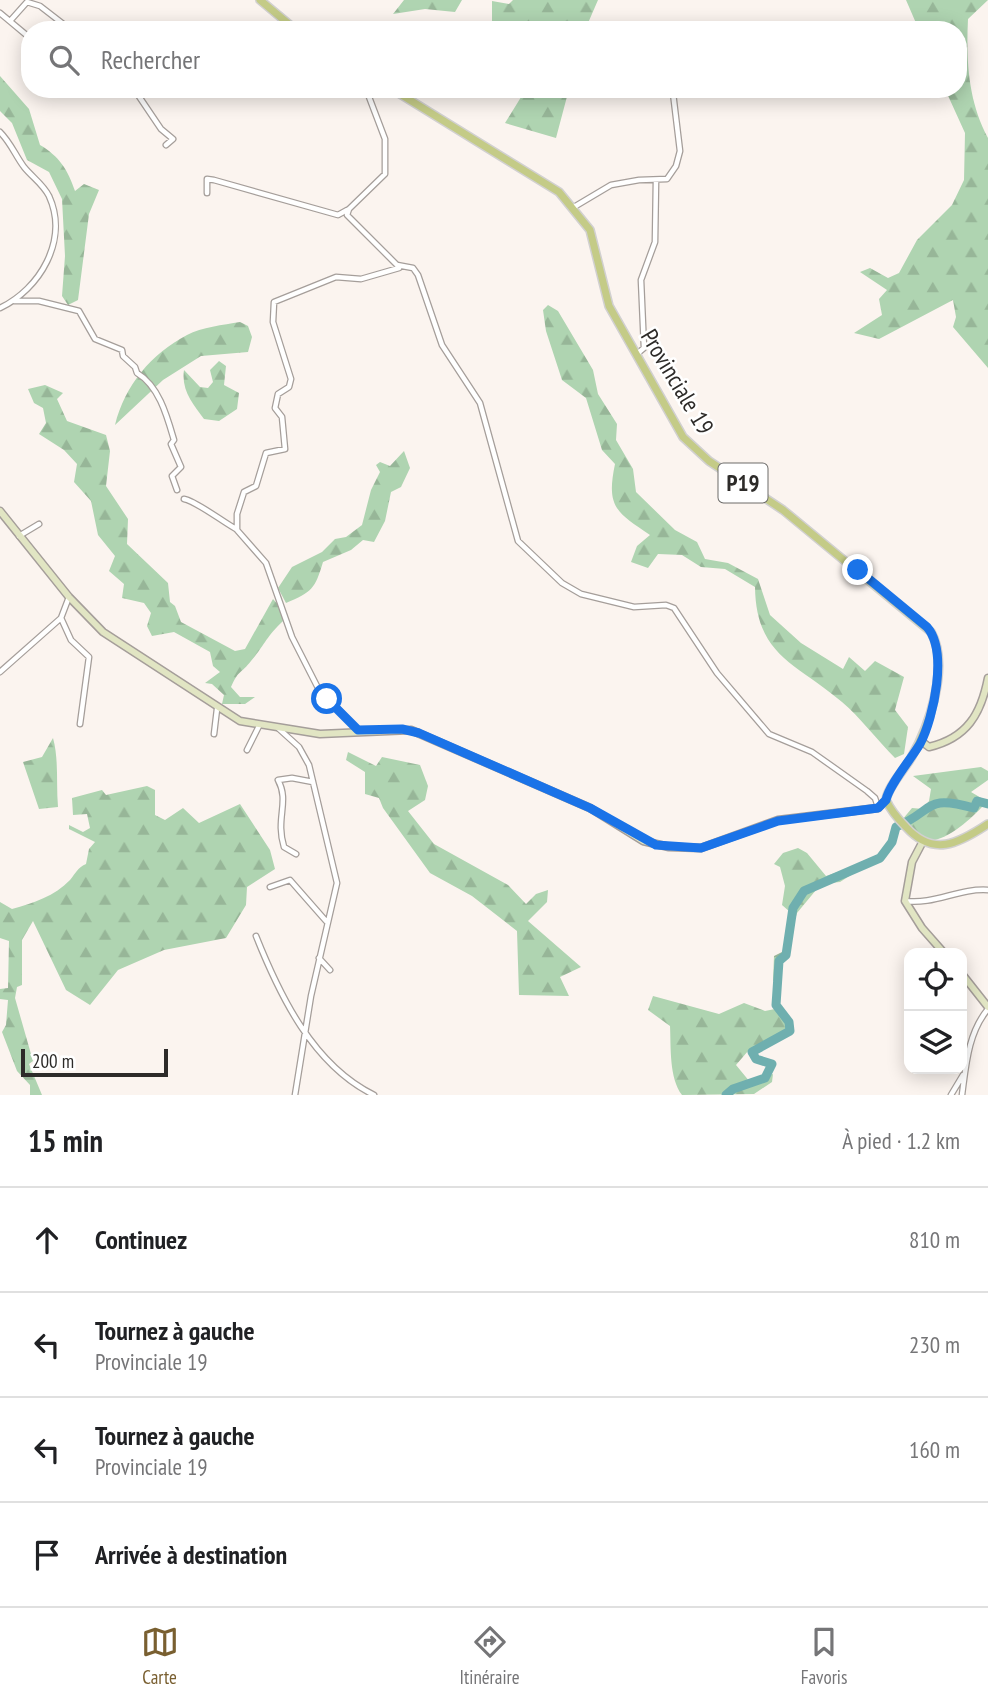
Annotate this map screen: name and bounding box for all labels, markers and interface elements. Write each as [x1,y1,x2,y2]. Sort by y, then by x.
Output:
search box [21,21,967,98]
icon: search [45,41,83,79]
text: Rechercher [101,43,200,76]
street label: Provinciale 19 [634,323,721,440]
road number: P19 [718,463,768,503]
route end [842,554,873,585]
route start [311,683,342,714]
map controls [904,948,967,1074]
button: locate [904,948,967,1011]
button: layers [904,1011,967,1074]
scale bar [21,1046,168,1078]
text: 200 m [32,1049,74,1073]
text: 15 min [28,1121,103,1160]
text: À pied · 1.2 km [842,1126,960,1155]
icon: ahead [28,1221,66,1259]
text: Continuez [95,1223,187,1256]
text: 810 m [909,1225,960,1254]
text: Tournez à gauche [95,1314,255,1347]
icon: left [28,1326,66,1364]
text: 230 m [909,1330,960,1359]
text: Provinciale 19 [95,1347,208,1376]
text: Tournez à gauche [95,1419,255,1452]
icon: left [28,1431,66,1469]
text: 160 m [909,1435,960,1464]
text: Provinciale 19 [95,1452,208,1481]
icon: arrive [28,1536,66,1574]
text: Arrivée à destination [95,1538,287,1571]
tab: Carte [141,1623,179,1689]
tab: Itinéraire [460,1623,520,1689]
tab: Favoris [801,1623,847,1689]

